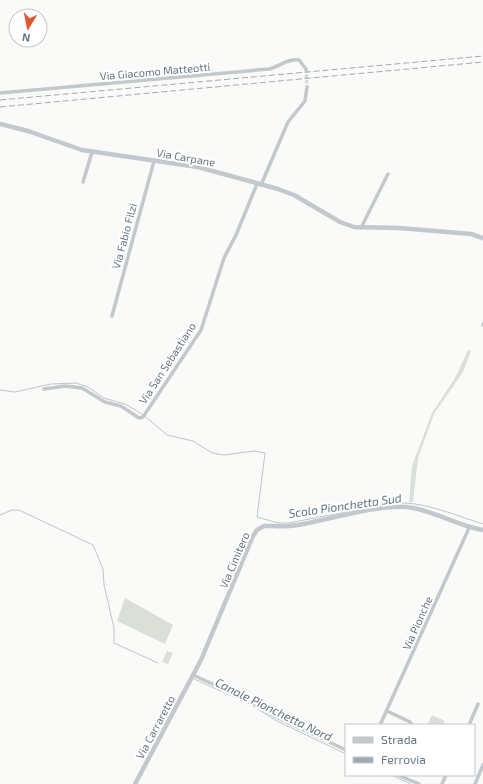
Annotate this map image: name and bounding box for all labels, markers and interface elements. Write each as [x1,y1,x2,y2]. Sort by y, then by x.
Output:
north arrow [8,8,48,48]
text: N [21,31,31,45]
street label: Via Giacomo Matteotti [99,60,211,82]
street label: Via Carpane [156,145,216,169]
street label: Via Fabio Filzi [109,202,139,270]
street label: Via San Sebastiano [136,320,198,406]
water label: Scolo Pionchetta Sud [288,490,403,520]
street label: Via Cimitero [216,530,252,590]
street label: Via Pionche [399,594,435,652]
water label: Canale Pionchetta Nord [213,675,335,743]
street label: Via Carraretto [133,693,177,761]
legend [345,724,475,776]
text: Strada [381,732,417,746]
text: Ferrovia [381,752,426,766]

